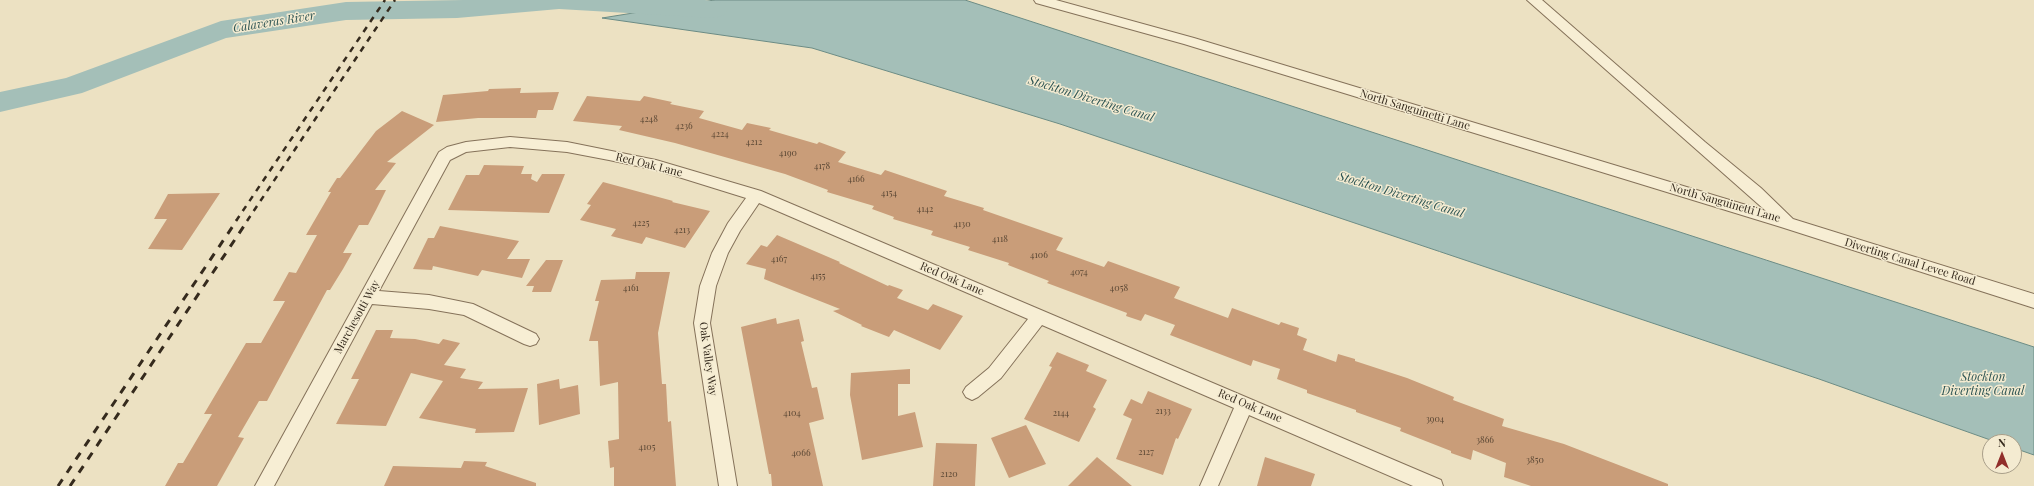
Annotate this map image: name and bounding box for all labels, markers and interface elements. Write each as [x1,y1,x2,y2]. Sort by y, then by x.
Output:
water label: Calaveras River [232,8,316,36]
water label: Stockton Diverting Canal [1026,73,1156,125]
street label: North Sanguinetti Lane [1358,87,1472,133]
house number: 4248 [640,114,658,124]
house number: 4236 [675,121,693,131]
house number: 4224 [711,129,729,139]
house number: 4212 [746,137,762,147]
house number: 4190 [779,148,797,158]
street label: Red Oak Lane [614,150,684,180]
house number: 4178 [814,161,830,171]
water label: Stockton Diverting Canal [1336,169,1466,221]
house number: 4166 [847,174,865,184]
street label: North Sanguinetti Lane [1668,181,1782,225]
house number: 4154 [881,188,897,198]
house number: 4142 [917,204,933,214]
house number: 4225 [633,218,649,228]
house number: 4130 [953,219,971,229]
house number: 4213 [674,225,690,235]
house number: 4118 [992,234,1008,244]
street label: Diverting Canal Levee Road [1843,236,1977,288]
house number: 4106 [1030,250,1048,260]
house number: 4167 [771,254,787,264]
street label: Red Oak Lane [918,260,986,298]
house number: 4074 [1070,267,1088,277]
house number: 4155 [810,271,826,281]
street label: Marchesotti Way [331,278,383,356]
house number: 4161 [623,283,639,293]
house number: 4058 [1110,283,1128,293]
street label: Oak Valley Way [696,321,720,397]
water label: Stockton Diverting Canal [1942,370,2024,398]
street label: Red Oak Lane [1216,387,1284,425]
house number: 2133 [1155,406,1171,416]
house number: 4104 [783,408,801,418]
house number: 2144 [1053,408,1069,418]
house number: 3904 [1426,414,1444,424]
north arrow [1982,434,2022,474]
house number: 3866 [1476,435,1494,445]
text: N [1998,435,2006,450]
house number: 4105 [639,442,655,452]
house number: 2127 [1138,447,1154,457]
house number: 4066 [791,448,811,458]
house number: 3850 [1526,455,1544,465]
house number: 2120 [940,469,958,479]

